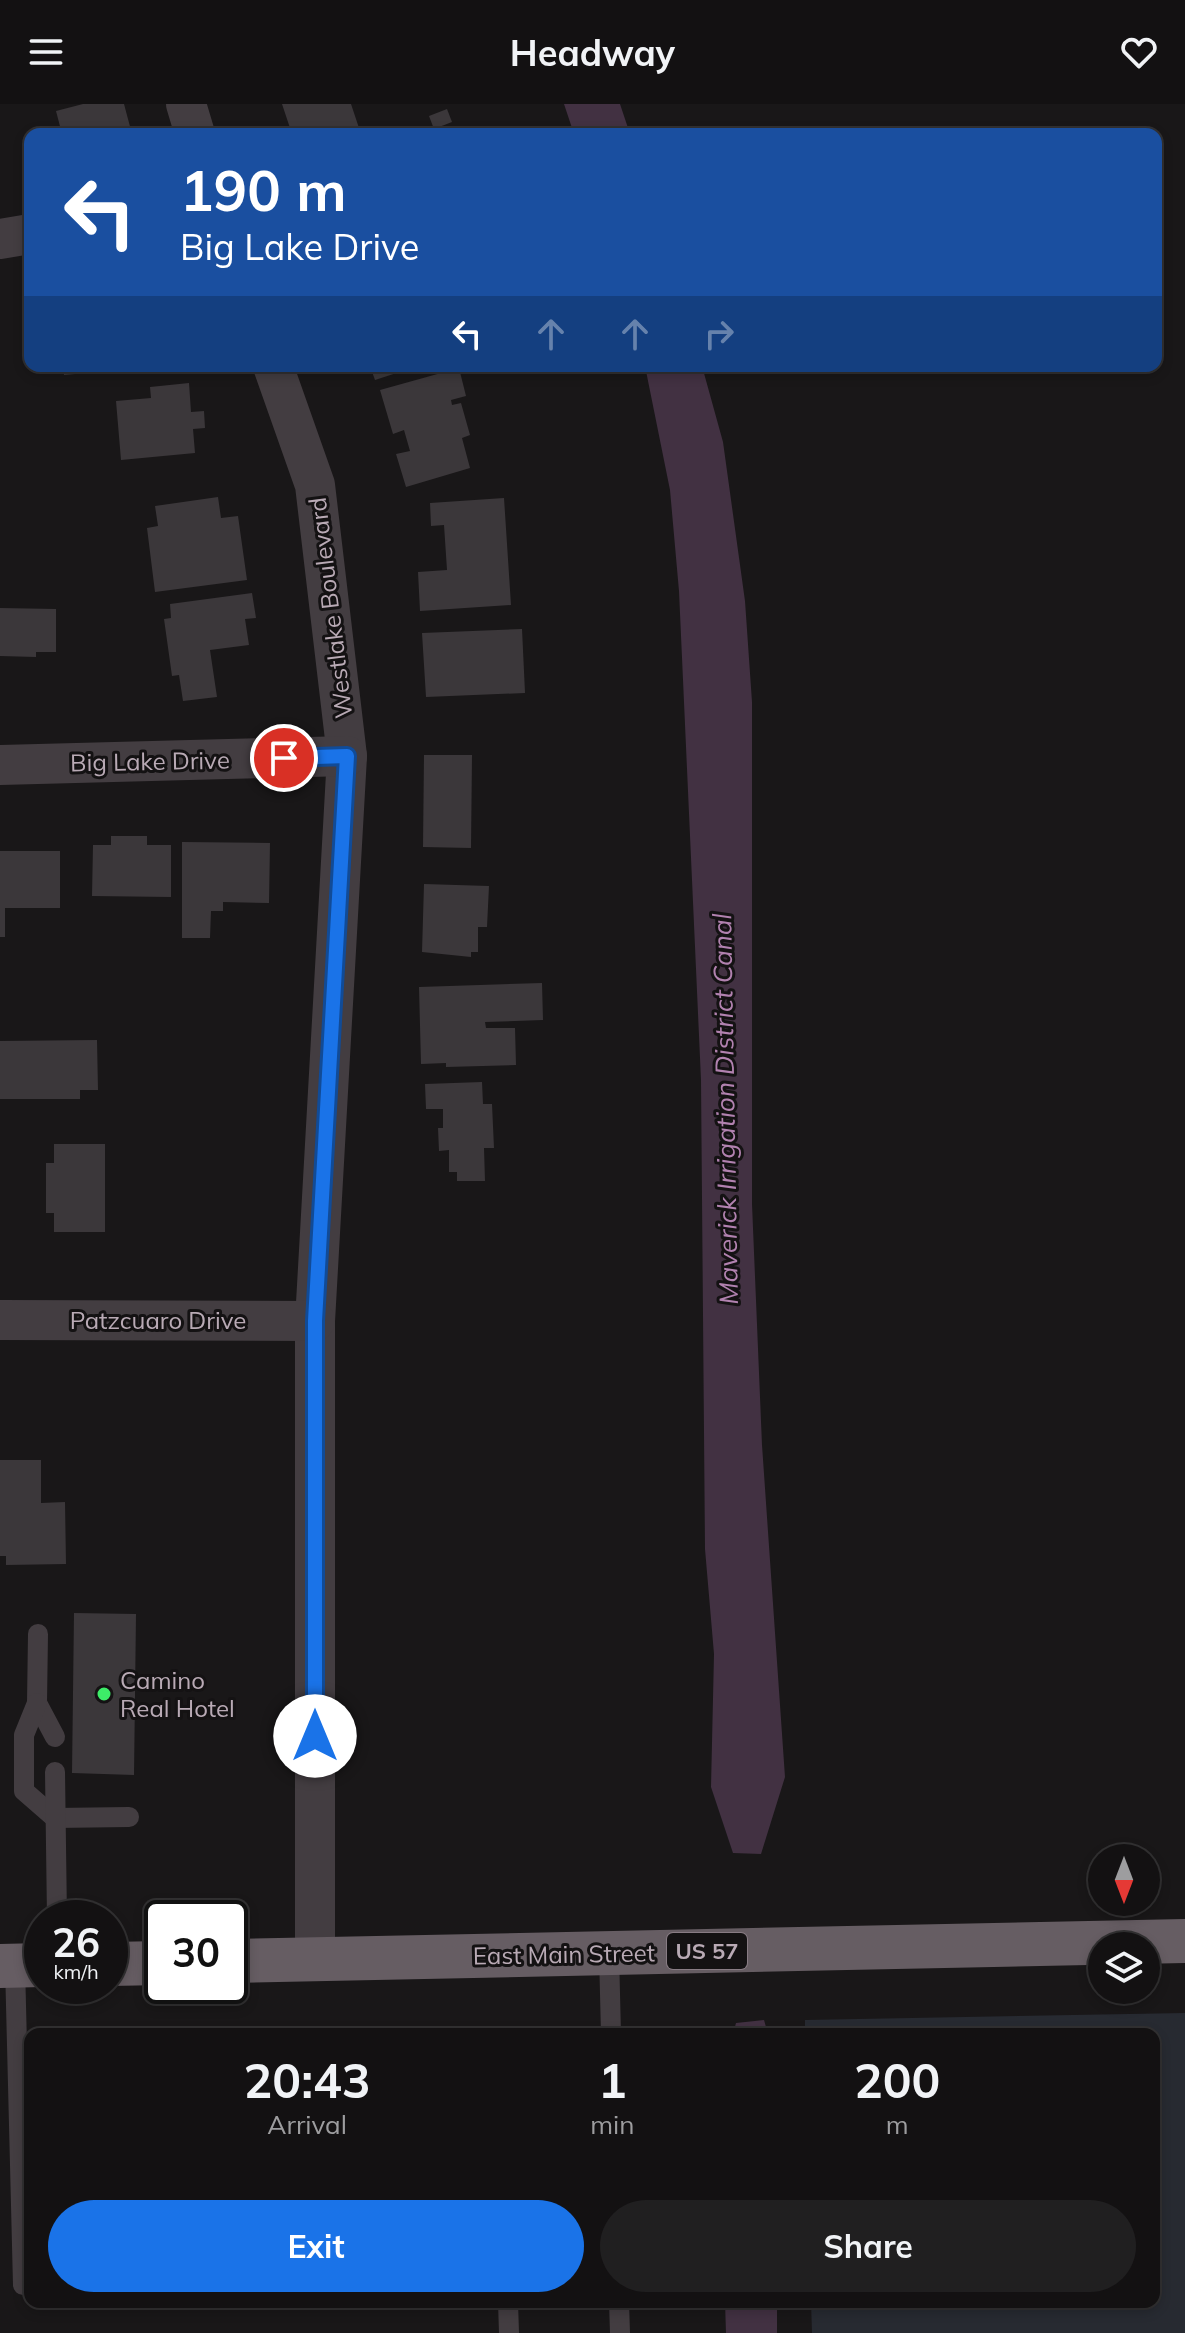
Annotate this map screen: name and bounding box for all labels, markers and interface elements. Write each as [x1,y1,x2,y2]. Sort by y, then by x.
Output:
icon: menu [24,30,68,74]
text: Headway [510,30,675,75]
icon: heart [1117,30,1161,74]
text: 190 m [180,155,347,225]
icon: left [48,160,152,264]
text: Big Lake Drive [180,224,419,269]
icon: left [445,312,489,356]
icon: ahead [529,312,573,356]
icon: ahead [613,312,657,356]
icon: right [697,312,741,356]
street label: Westlake Boulevard [302,496,358,720]
pin [250,724,318,792]
icon: arrive [262,736,306,780]
street label: Big Lake Drive [70,745,230,777]
water label: Maverick Irrigation District Canal [705,912,745,1305]
street label: Patzcuaro Drive [70,1305,246,1335]
place label: Camino Real Hotel [120,1665,235,1723]
marker: Camino Real Hotel [95,1685,113,1703]
position arrow [273,1694,357,1778]
north arrow [1088,1844,1160,1916]
map controls [1088,1844,1160,2004]
speed limit sign: 30 [144,1900,248,2004]
text: 26 [52,1917,100,1967]
button: layers [1088,1932,1160,2004]
road number: US 57 [667,1933,747,1969]
street label: East Main Street [473,1937,655,1971]
text: km/h [53,1959,99,1984]
text: 20:43 [244,2050,371,2110]
text: 1 [598,2050,627,2110]
text: 200 [854,2050,940,2110]
text: Arrival [267,2108,347,2141]
text: min [590,2108,634,2141]
text: m [886,2108,909,2141]
button: Exit [48,2200,584,2292]
button: Share [600,2200,1136,2292]

